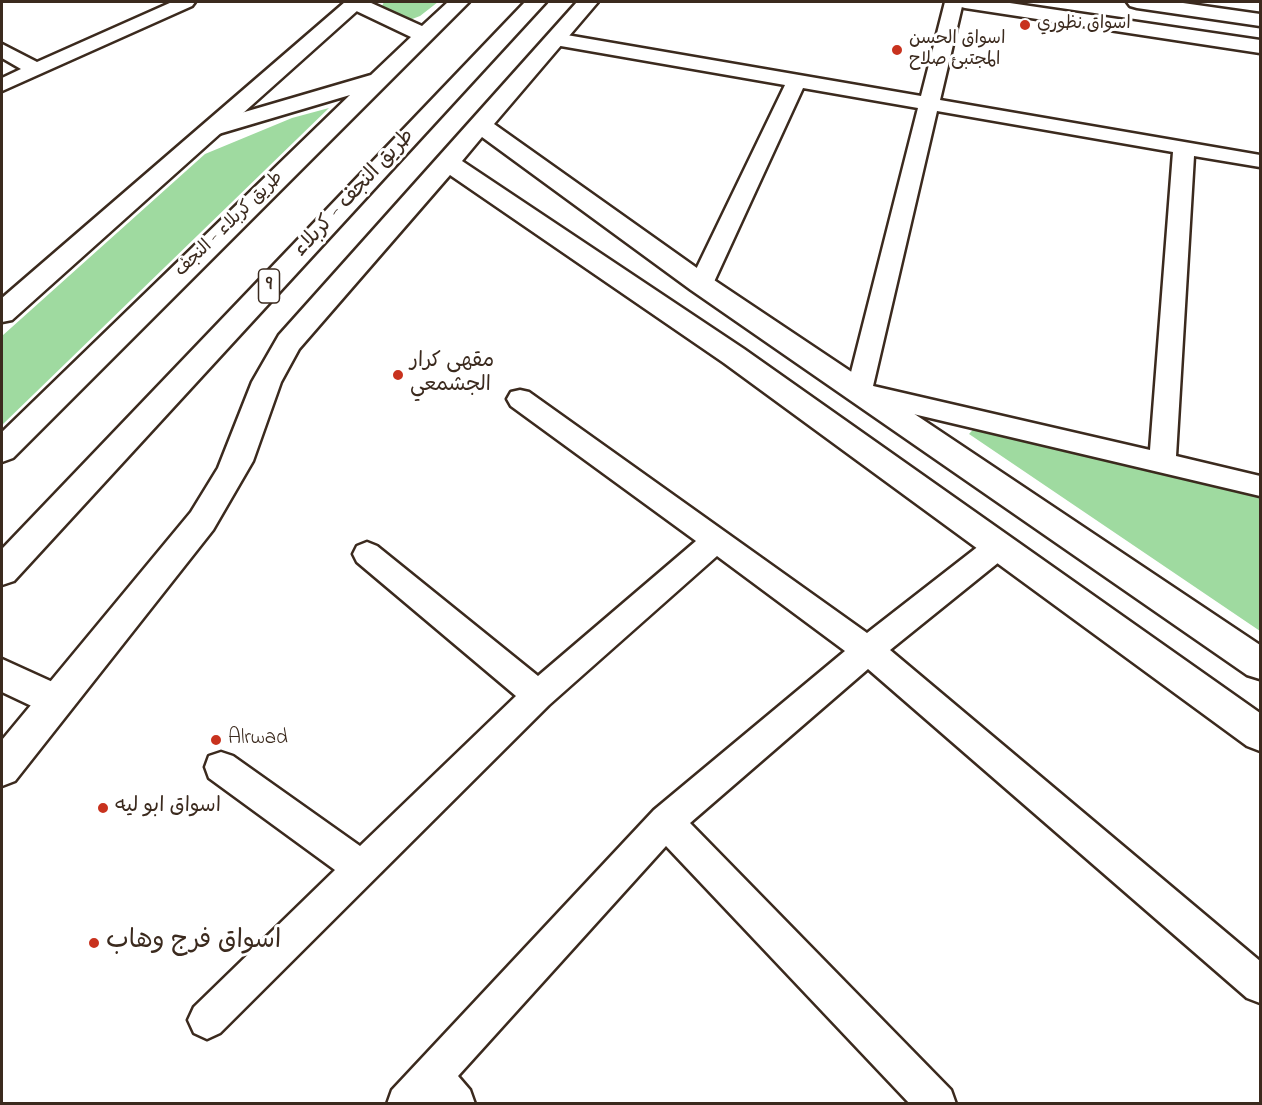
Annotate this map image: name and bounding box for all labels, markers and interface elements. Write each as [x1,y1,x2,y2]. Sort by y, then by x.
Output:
place label: اسواق نظوري [1037,14,1131,36]
marker: اسواق نظوري [1018,18,1032,32]
place label: اسواق الحسن المجتبئ صلاح [909,29,1005,72]
marker: اسواق الحسن المجتبئ صلاح [890,43,904,57]
street label: طريق النجف - كربلاء [289,125,421,263]
street label: طريق كربلاء - النجف [171,168,289,282]
road number: 9 [258,269,280,303]
place label: مقهى كرار الجشمعي [410,350,494,400]
marker: مقهى كرار الجشمعي [391,368,405,382]
place label: Alrwad [228,727,288,753]
marker: Alrwad [209,733,223,747]
place label: اسواق ابو ليه [115,795,221,821]
marker: اسواق ابو ليه [96,801,110,815]
place label: اسواق فرج وهاب [106,927,281,959]
marker: اسواق فرج وهاب [87,936,101,950]

